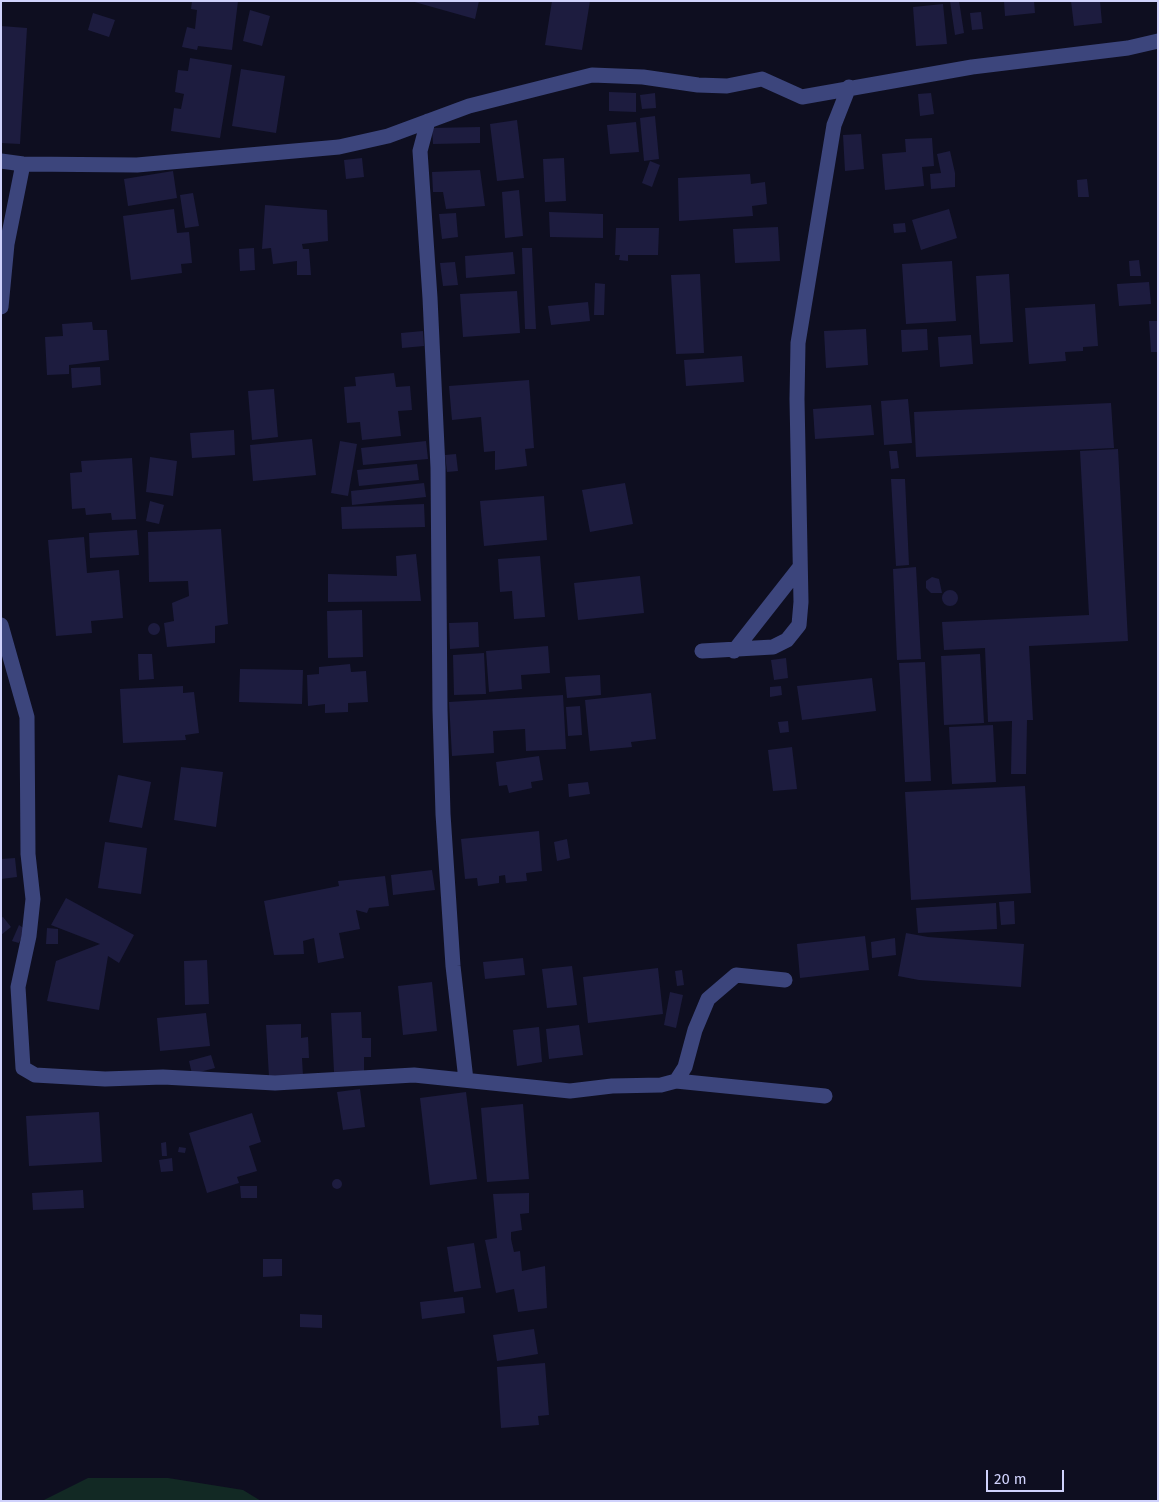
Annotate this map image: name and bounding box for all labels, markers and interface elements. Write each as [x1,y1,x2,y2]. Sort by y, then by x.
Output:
scale bar [989,1460,1066,1492]
text: 20 m [994,1470,1027,1488]

